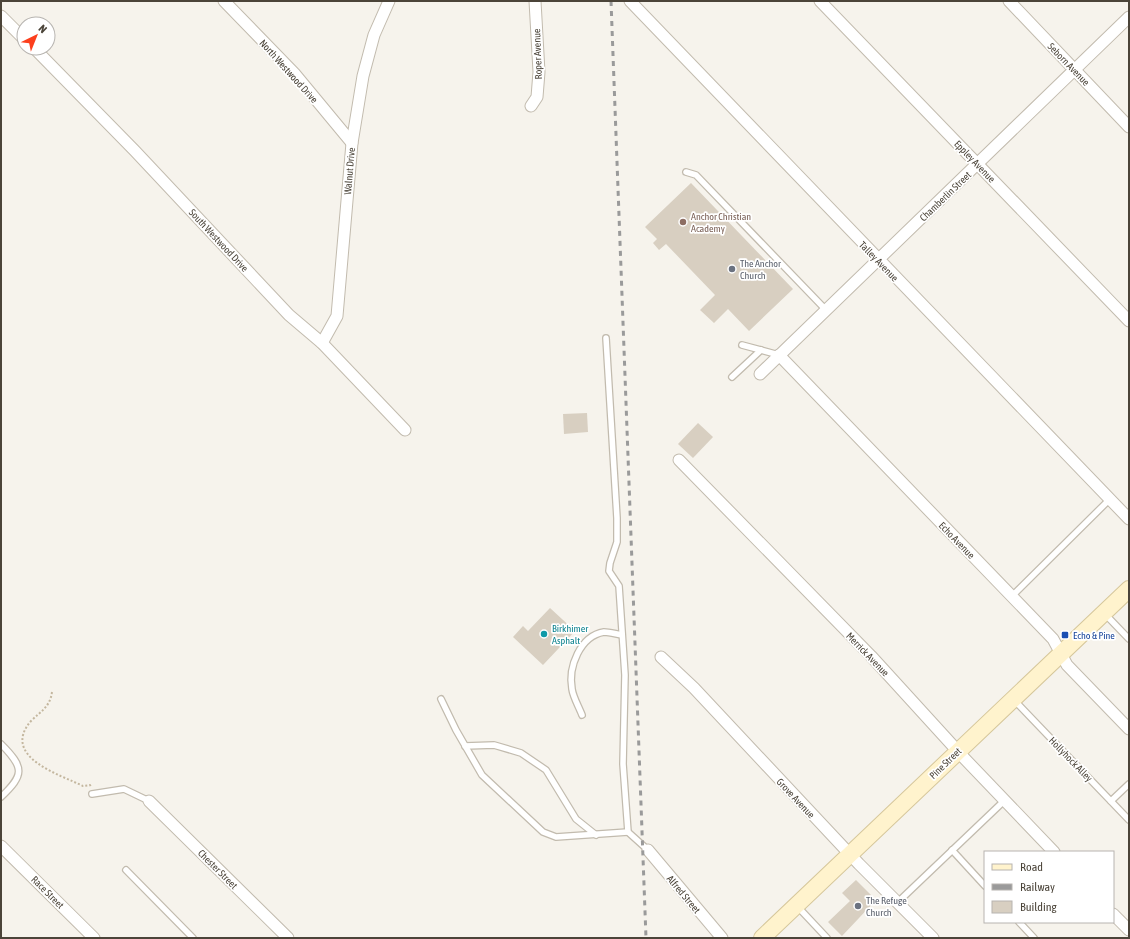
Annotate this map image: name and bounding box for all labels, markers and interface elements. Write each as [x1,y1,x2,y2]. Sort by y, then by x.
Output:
north arrow [16,16,56,56]
text: N [36,22,49,35]
street label: Roper Avenue [531,28,544,80]
street label: North Westwood Drive [257,37,320,106]
street label: Seborn Avenue [1046,41,1092,88]
street label: Eppley Avenue [952,138,998,185]
street label: Walnut Drive [342,146,357,195]
street label: Chamberlin Street [918,169,973,223]
street label: South Westwood Drive [187,207,251,274]
place label: Anchor Christian Academy [691,211,751,234]
marker: Anchor Christian Academy [678,217,688,227]
street label: Talley Avenue [857,239,901,284]
place label: The Anchor Church [740,258,782,281]
marker: The Anchor Church [727,264,737,274]
street label: Echo Avenue [937,520,977,561]
place label: Birkhimer Asphalt [552,623,589,646]
marker: Birkhimer Asphalt [539,629,549,639]
street label: Merrick Avenue [844,630,892,679]
marker: Echo & Pine [1060,630,1070,640]
place label: Echo & Pine [1073,630,1115,641]
street label: Hollyhock Alley [1047,735,1095,784]
street label: Pine Street [927,746,964,781]
street label: Grove Avenue [774,776,817,821]
street label: Chester Street [196,847,240,891]
legend [984,851,1114,923]
text: Road [1020,860,1043,874]
street label: Alfred Street [665,873,703,915]
street label: Race Street [29,874,66,911]
text: Railway [1020,880,1055,894]
place label: The Refuge Church [866,895,907,918]
text: Building [1020,900,1058,914]
marker: The Refuge Church [853,901,863,911]

